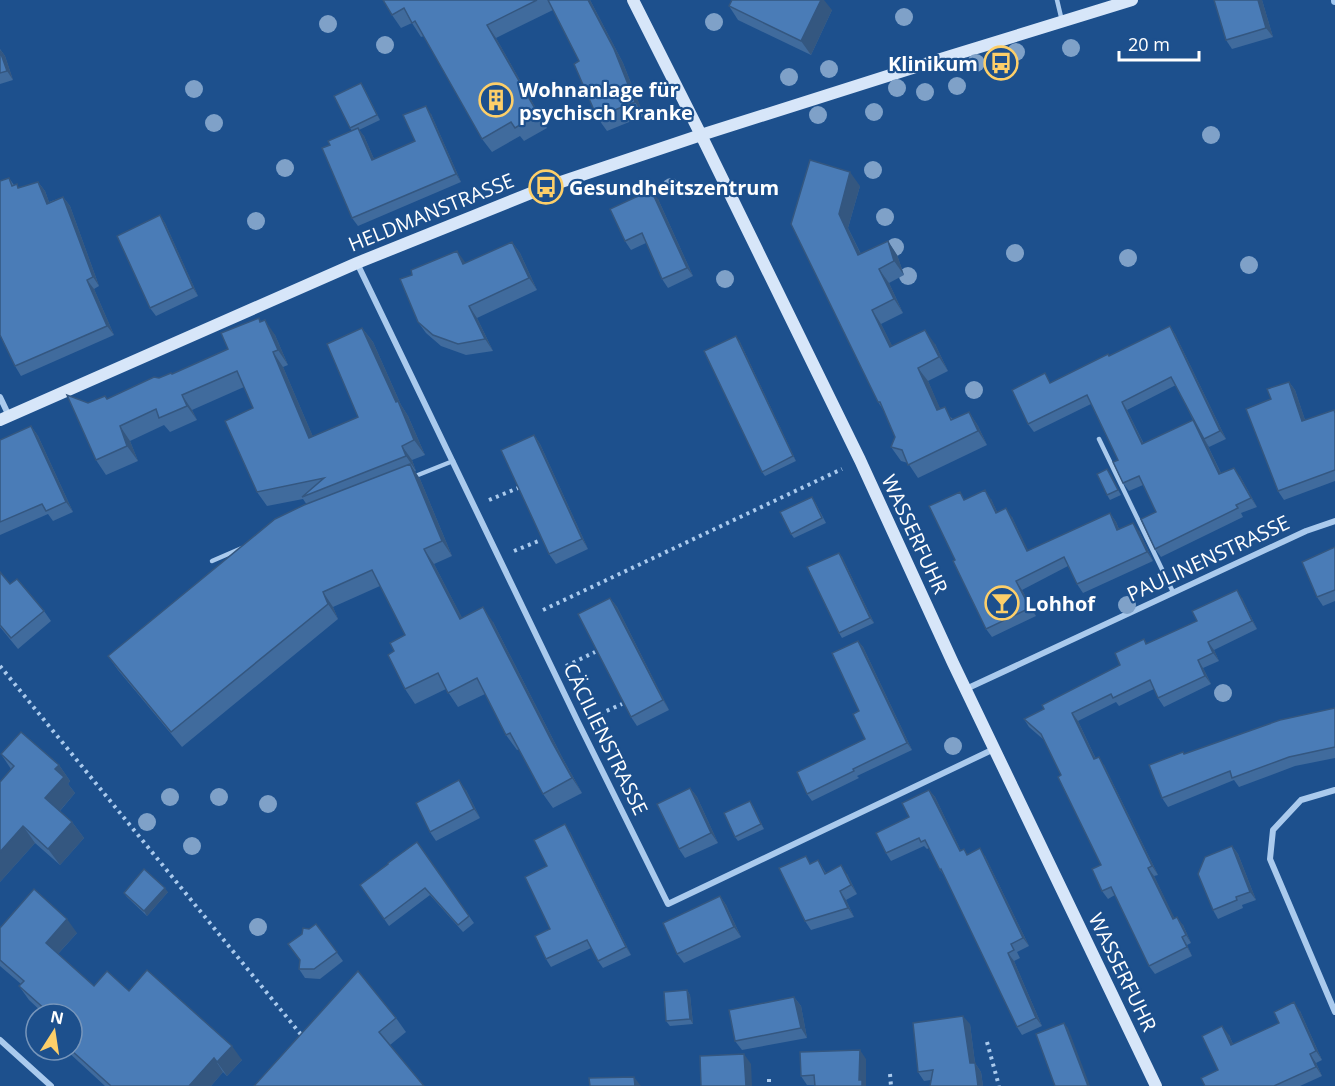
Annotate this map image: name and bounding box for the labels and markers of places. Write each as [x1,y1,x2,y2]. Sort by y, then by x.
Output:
bus stop icon: Klinikum [983,45,1019,81]
place label: Klinikum [888,50,978,77]
place label: Wohnanlage für psychisch Kranke [519,76,693,126]
building icon: Wohnanlage für psychisch Kranke [478,82,514,118]
bus stop icon: Gesundheitszentrum [528,169,564,205]
place label: Gesundheitszentrum [569,174,779,201]
bar icon: Lohhof [984,585,1020,621]
place label: Lohhof [1025,590,1096,617]

